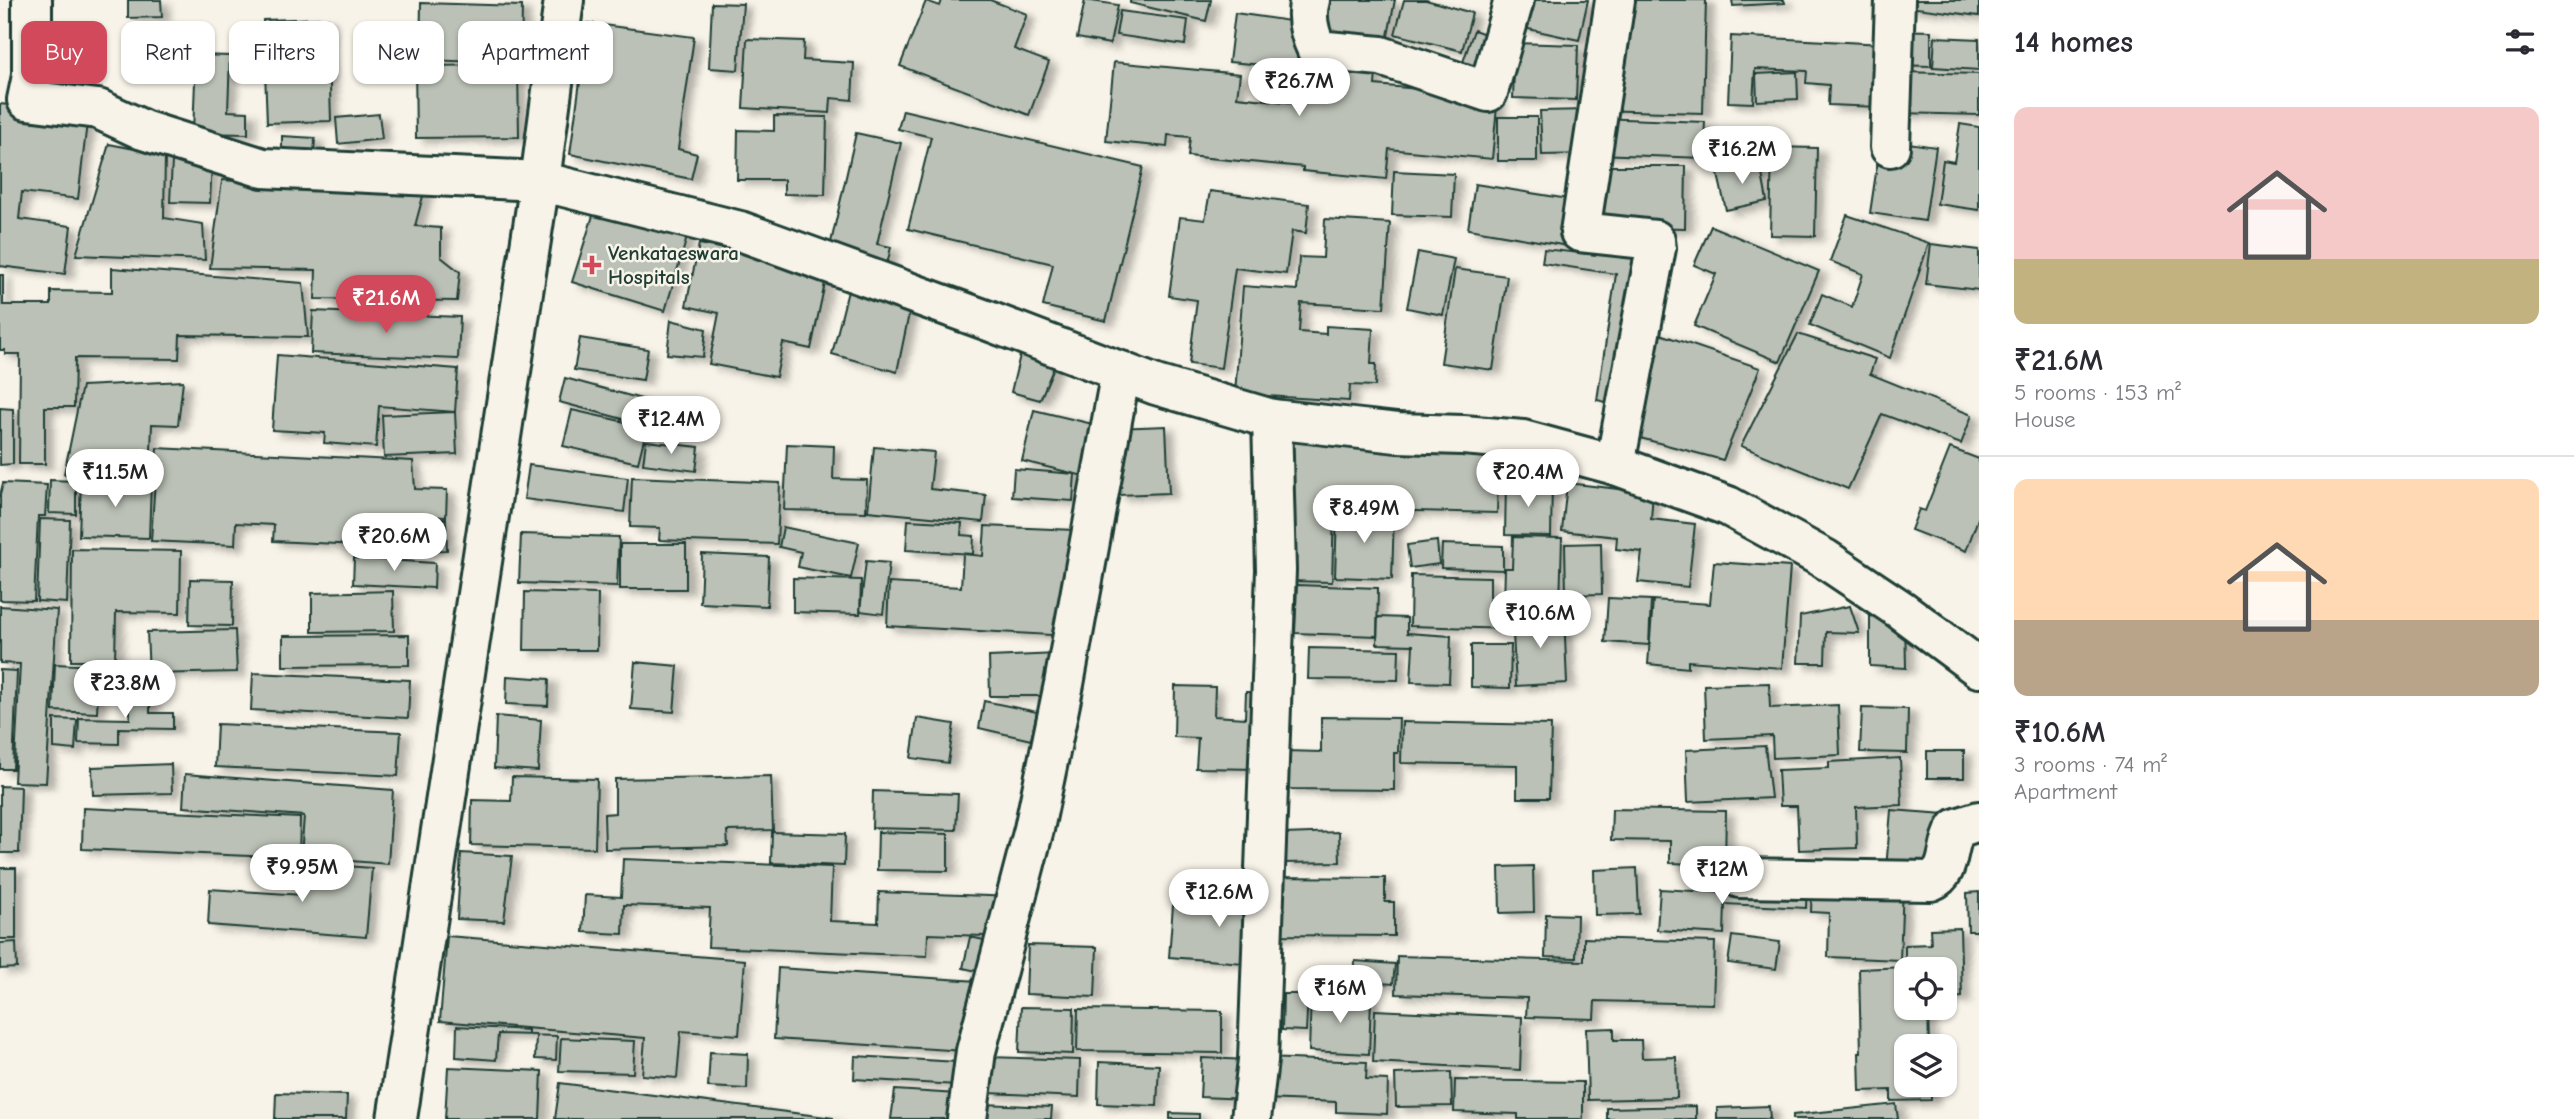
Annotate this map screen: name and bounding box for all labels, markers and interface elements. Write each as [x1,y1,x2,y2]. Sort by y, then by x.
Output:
chip: Buy [21,21,107,84]
chip: Rent [121,21,215,84]
chip: Filters [229,21,339,84]
chip: New [353,21,444,84]
chip: Apartment [458,21,613,84]
icon: filters [2501,23,2539,61]
text: 14 homes [2014,25,2133,60]
pin: ₹26.7M [1242,58,1356,118]
text: ₹26.7M [1264,67,1334,94]
pin: ₹16.2M [1685,127,1799,186]
text: ₹16.2M [1708,135,1776,162]
icon: home [2214,152,2340,278]
place label: Venkataeswara Hospitals [608,241,739,289]
marker: Venkataeswara Hospitals [582,255,602,275]
pin: ₹21.6M [329,276,443,335]
text: ₹21.6M [352,284,420,311]
text: ₹21.6M [2014,343,2103,378]
text: 5 rooms · 153 m² [2014,379,2181,406]
pin: ₹12.4M [614,396,728,456]
text: ₹12.4M [637,405,705,432]
text: House [2014,406,2076,433]
pin: ₹11.5M [58,449,172,509]
pin: ₹20.4M [1471,449,1585,509]
text: ₹11.5M [82,458,148,485]
text: ₹20.4M [1492,458,1564,485]
pin: ₹8.49M [1307,486,1421,545]
text: ₹8.49M [1329,494,1399,521]
pin: ₹20.6M [337,514,451,573]
text: ₹20.6M [358,522,430,549]
icon: home [2214,524,2340,650]
pin: ₹10.6M [1483,590,1597,650]
text: ₹10.6M [1505,599,1575,626]
pin: ₹23.8M [68,660,182,720]
text: ₹23.8M [90,669,160,696]
text: ₹10.6M [2014,715,2105,750]
text: 3 rooms · 74 m² [2014,751,2167,778]
text: Apartment [2014,778,2117,805]
pin: ₹9.95M [245,844,359,904]
pin: ₹12M [1681,846,1763,906]
text: ₹9.95M [266,853,338,880]
text: ₹12M [1696,855,1748,882]
pin: ₹12.6M [1162,870,1276,929]
text: ₹12.6M [1185,878,1253,905]
map controls [1894,957,1957,1097]
button: locate [1894,957,1957,1020]
pin: ₹16M [1299,965,1381,1025]
text: ₹16M [1314,974,1366,1001]
button: layers [1894,1034,1957,1097]

